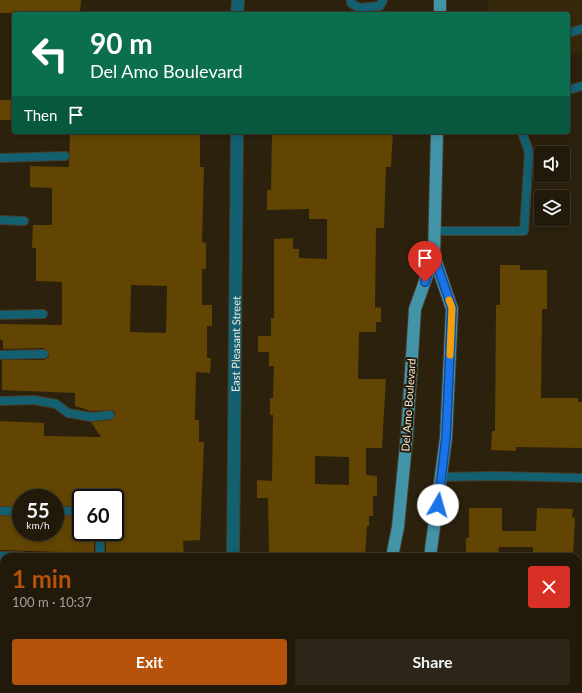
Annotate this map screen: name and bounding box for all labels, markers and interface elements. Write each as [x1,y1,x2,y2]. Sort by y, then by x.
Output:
text: 90 m [90,26,153,60]
icon: left [24,28,76,80]
text: Del Amo Boulevard [90,60,243,82]
icon: arrive [65,104,87,126]
text: Then [24,106,57,124]
map controls [534,146,570,226]
button: sound [534,146,570,182]
button: layers [534,190,570,226]
pin [408,241,442,282]
icon: arrive [414,247,436,269]
street label: East Pleasant Street [228,296,242,392]
street label: Del Amo Boulevard [398,358,418,452]
position arrow [417,484,459,526]
speed limit sign: 60 [72,489,124,541]
text: 55 [26,498,50,522]
text: km/h [26,519,50,531]
text: 1 min [12,564,72,593]
button: close [528,566,570,608]
text: 100 m · 10:37 [12,594,92,610]
button: Exit [12,639,287,685]
button: Share [295,639,570,685]

